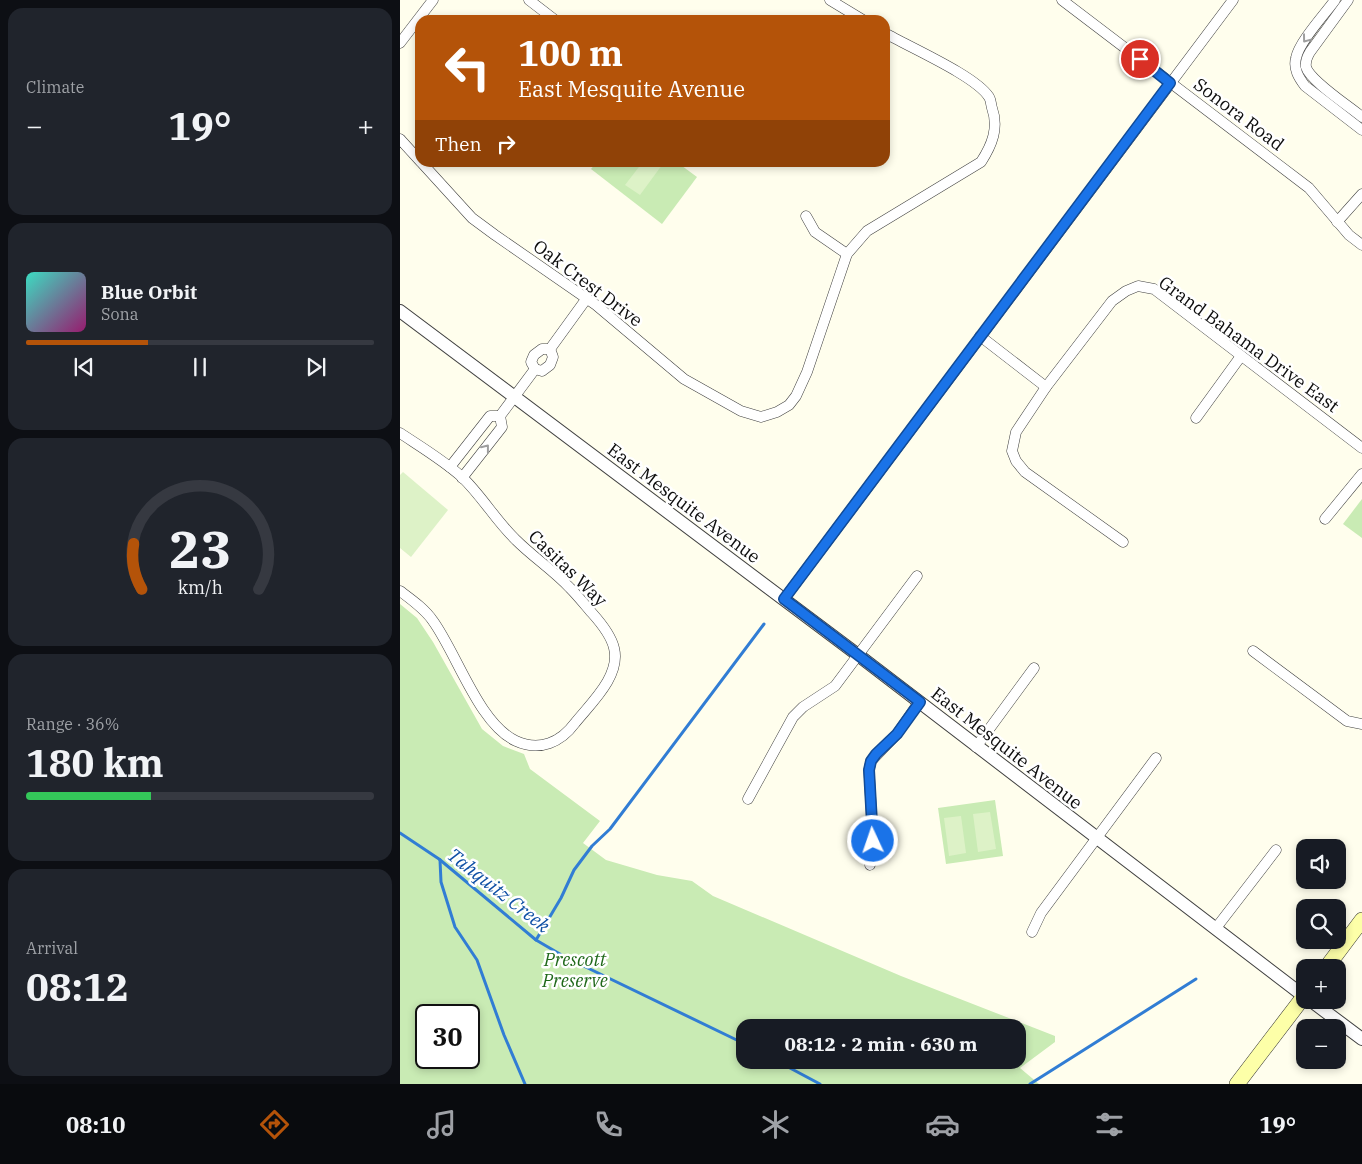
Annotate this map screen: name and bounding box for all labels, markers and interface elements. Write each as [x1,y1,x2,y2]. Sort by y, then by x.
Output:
text: 100 m [518,30,623,76]
one-way arrow [1303,33,1312,43]
icon: left [435,35,500,100]
pin [1119,38,1161,80]
icon: arrive [1126,45,1154,73]
street label: Sonora Road [1189,73,1289,156]
text: East Mesquite Avenue [518,74,745,103]
text: Climate [26,77,84,97]
text: 19° [168,101,232,150]
text: − [26,107,43,144]
text: + [357,107,374,144]
icon: right [492,130,520,158]
text: Then [435,132,482,156]
street label: Oak Crest Drive [529,234,647,332]
street label: Grand Bahama Drive East [1154,271,1344,417]
text: Blue Orbit [101,280,197,304]
text: Sona [101,304,138,324]
icon: previous [70,353,98,381]
icon: pause [186,353,214,381]
icon: next [302,353,330,381]
street label: East Mesquite Avenue [603,438,765,568]
one-way arrow [480,445,488,454]
text: 23 [169,515,231,582]
street label: Casitas Way [524,525,612,611]
text: km/h [177,576,223,599]
street label: East Mesquite Avenue [927,682,1087,814]
text: Range · 36% [26,714,119,734]
text: 180 km [26,738,164,787]
position arrow [846,814,898,866]
map controls [1296,839,1346,1069]
button: sound [1296,839,1346,889]
water label: Tahquitz Creek [443,842,556,938]
button: search [1296,899,1346,949]
text: Arrival [26,938,78,958]
park label: Prescott Preserve [541,948,608,992]
button: + [1296,959,1346,1009]
text: 08:12 [26,962,129,1011]
speed limit sign: 30 [415,1004,480,1069]
button: − [1296,1019,1346,1069]
text: 08:12 · 2 min · 630 m [785,1032,977,1056]
icon: directions [257,1107,292,1142]
icon: music [424,1107,459,1142]
icon: phone [591,1107,626,1142]
icon: climate [758,1107,793,1142]
icon: car [925,1107,960,1142]
icon: filters [1092,1107,1127,1142]
text: 08:10 [66,1110,125,1139]
text: 19° [1259,1110,1296,1139]

